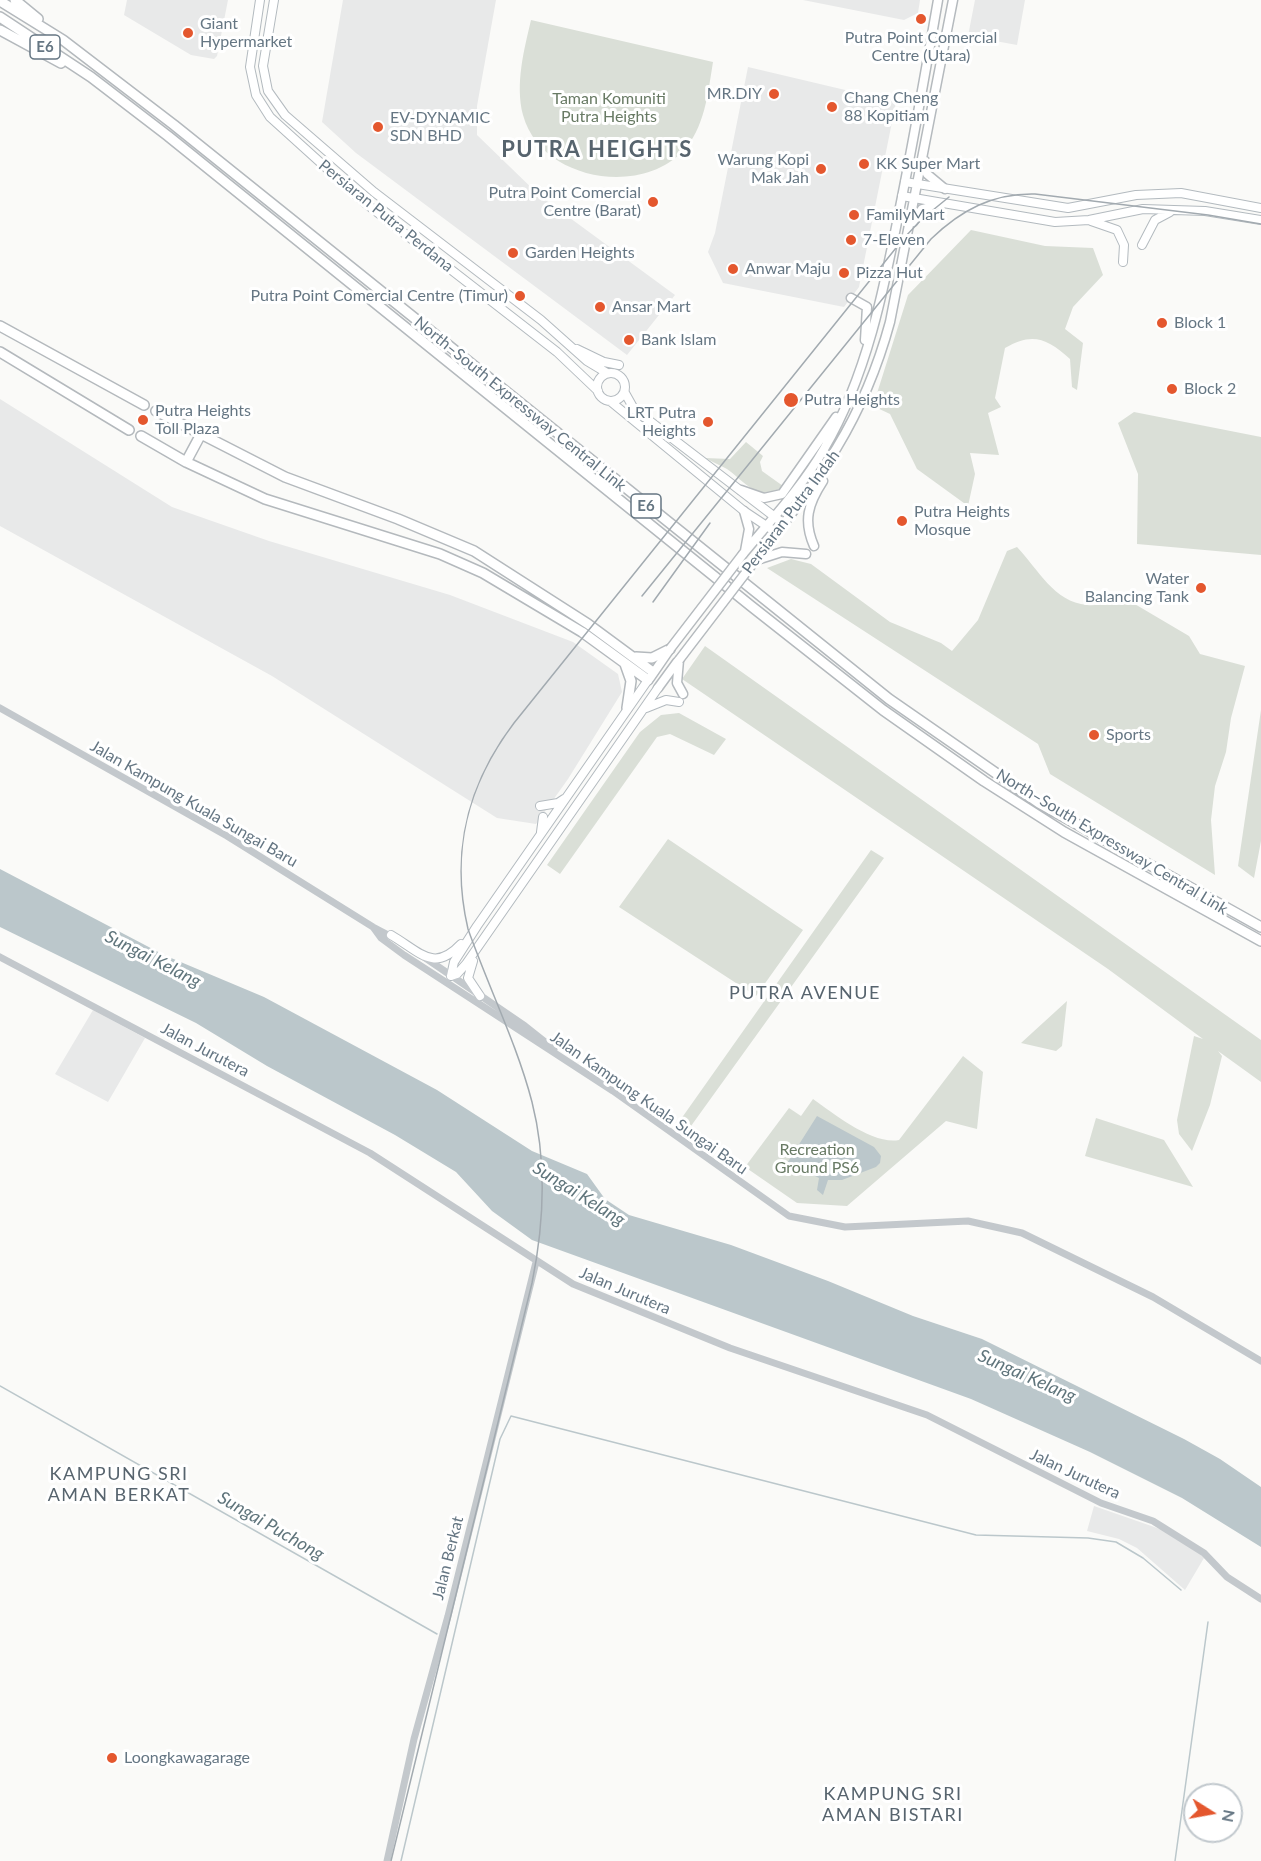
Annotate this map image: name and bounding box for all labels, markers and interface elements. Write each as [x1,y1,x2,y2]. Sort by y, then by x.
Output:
marker: Putra Point Comercial Centre (Utara) [914,12,928,26]
place label: Giant Hypermarket [200,14,292,52]
marker: Giant Hypermarket [181,26,195,40]
place label: Putra Point Comercial Centre (Utara) [845,28,997,66]
road number: E6 [30,35,60,59]
place label: MR.DIY [707,84,762,104]
marker: MR.DIY [767,87,781,101]
place label: Chang Cheng 88 Kopitiam [844,88,938,126]
park label: Taman Komuniti Putra Heights [552,89,666,127]
marker: Chang Cheng 88 Kopitiam [825,100,839,114]
place label: EV-DYNAMIC SDN BHD [390,108,490,146]
marker: EV-DYNAMIC SDN BHD [371,120,385,134]
district label: PUTRA HEIGHTS [501,137,693,163]
place label: Warung Kopi Mak Jah [717,150,809,188]
place label: KK Super Mart [876,154,980,174]
street label: Persiaran Putra Perdana [315,156,457,276]
marker: KK Super Mart [857,157,871,171]
marker: Warung Kopi Mak Jah [814,162,828,176]
place label: Putra Point Comercial Centre (Barat) [488,183,641,221]
marker: Putra Point Comercial Centre (Barat) [646,195,660,209]
place label: FamilyMart [866,205,945,225]
marker: FamilyMart [847,208,861,222]
place label: 7-Eleven [863,230,925,250]
marker: 7-Eleven [844,233,858,247]
place label: Garden Heights [525,243,635,263]
marker: Garden Heights [506,246,520,260]
place label: Anwar Maju [745,259,830,279]
marker: Anwar Maju [726,262,740,276]
place label: Pizza Hut [856,263,923,283]
marker: Pizza Hut [837,266,851,280]
place label: Putra Point Comercial Centre (Timur) [250,286,508,306]
marker: Putra Point Comercial Centre (Timur) [513,289,527,303]
place label: Ansar Mart [612,297,691,317]
marker: Ansar Mart [593,300,607,314]
street label: North–South Expressway Central Link [410,313,630,495]
place label: Block 1 [1174,313,1226,333]
marker: Block 1 [1155,316,1169,330]
place label: Bank Islam [641,330,716,350]
marker: Bank Islam [622,333,636,347]
place label: Block 2 [1184,379,1236,399]
marker: Block 2 [1165,382,1179,396]
place label: Putra Heights [804,390,900,410]
marker: Putra Heights [782,391,800,409]
place label: Putra Heights Toll Plaza [155,401,251,439]
place label: LRT Putra Heights [627,403,696,441]
marker: Putra Heights Toll Plaza [136,413,150,427]
marker: LRT Putra Heights [701,415,715,429]
street label: Persiaran Putra Indah [738,446,844,578]
road number: E6 [631,494,661,518]
place label: Putra Heights Mosque [914,502,1010,540]
marker: Putra Heights Mosque [895,514,909,528]
place label: Water Balancing Tank [1085,569,1189,607]
marker: Water Balancing Tank [1194,581,1208,595]
place label: Sports [1106,725,1151,745]
marker: Sports [1087,728,1101,742]
street label: Jalan Kampung Kuala Sungai Baru [87,737,301,871]
street label: North–South Expressway Central Link [993,765,1231,919]
water label: Sungai Kelang [102,926,204,992]
district label: PUTRA AVENUE [729,982,881,1004]
street label: Jalan Jurutera [158,1019,252,1081]
street label: Jalan Kampung Kuala Sungai Baru [547,1027,751,1179]
park label: Recreation Ground PS6 [775,1140,859,1178]
water label: Sungai Kelang [529,1157,629,1231]
street label: Jalan Jurutera [577,1263,673,1319]
water label: Sungai Kelang [975,1345,1079,1407]
street label: Jalan Jurutera [1027,1445,1123,1503]
district label: KAMPUNG SRI AMAN BERKAT [48,1463,190,1506]
water label: Sungai Puchong [214,1487,328,1565]
street label: Jalan Berkat [428,1514,468,1602]
place label: Loongkawagarage [124,1748,250,1768]
marker: Loongkawagarage [105,1751,119,1765]
district label: KAMPUNG SRI AMAN BISTARI [822,1783,964,1826]
north arrow [1183,1783,1243,1843]
text: N [1219,1808,1240,1824]

